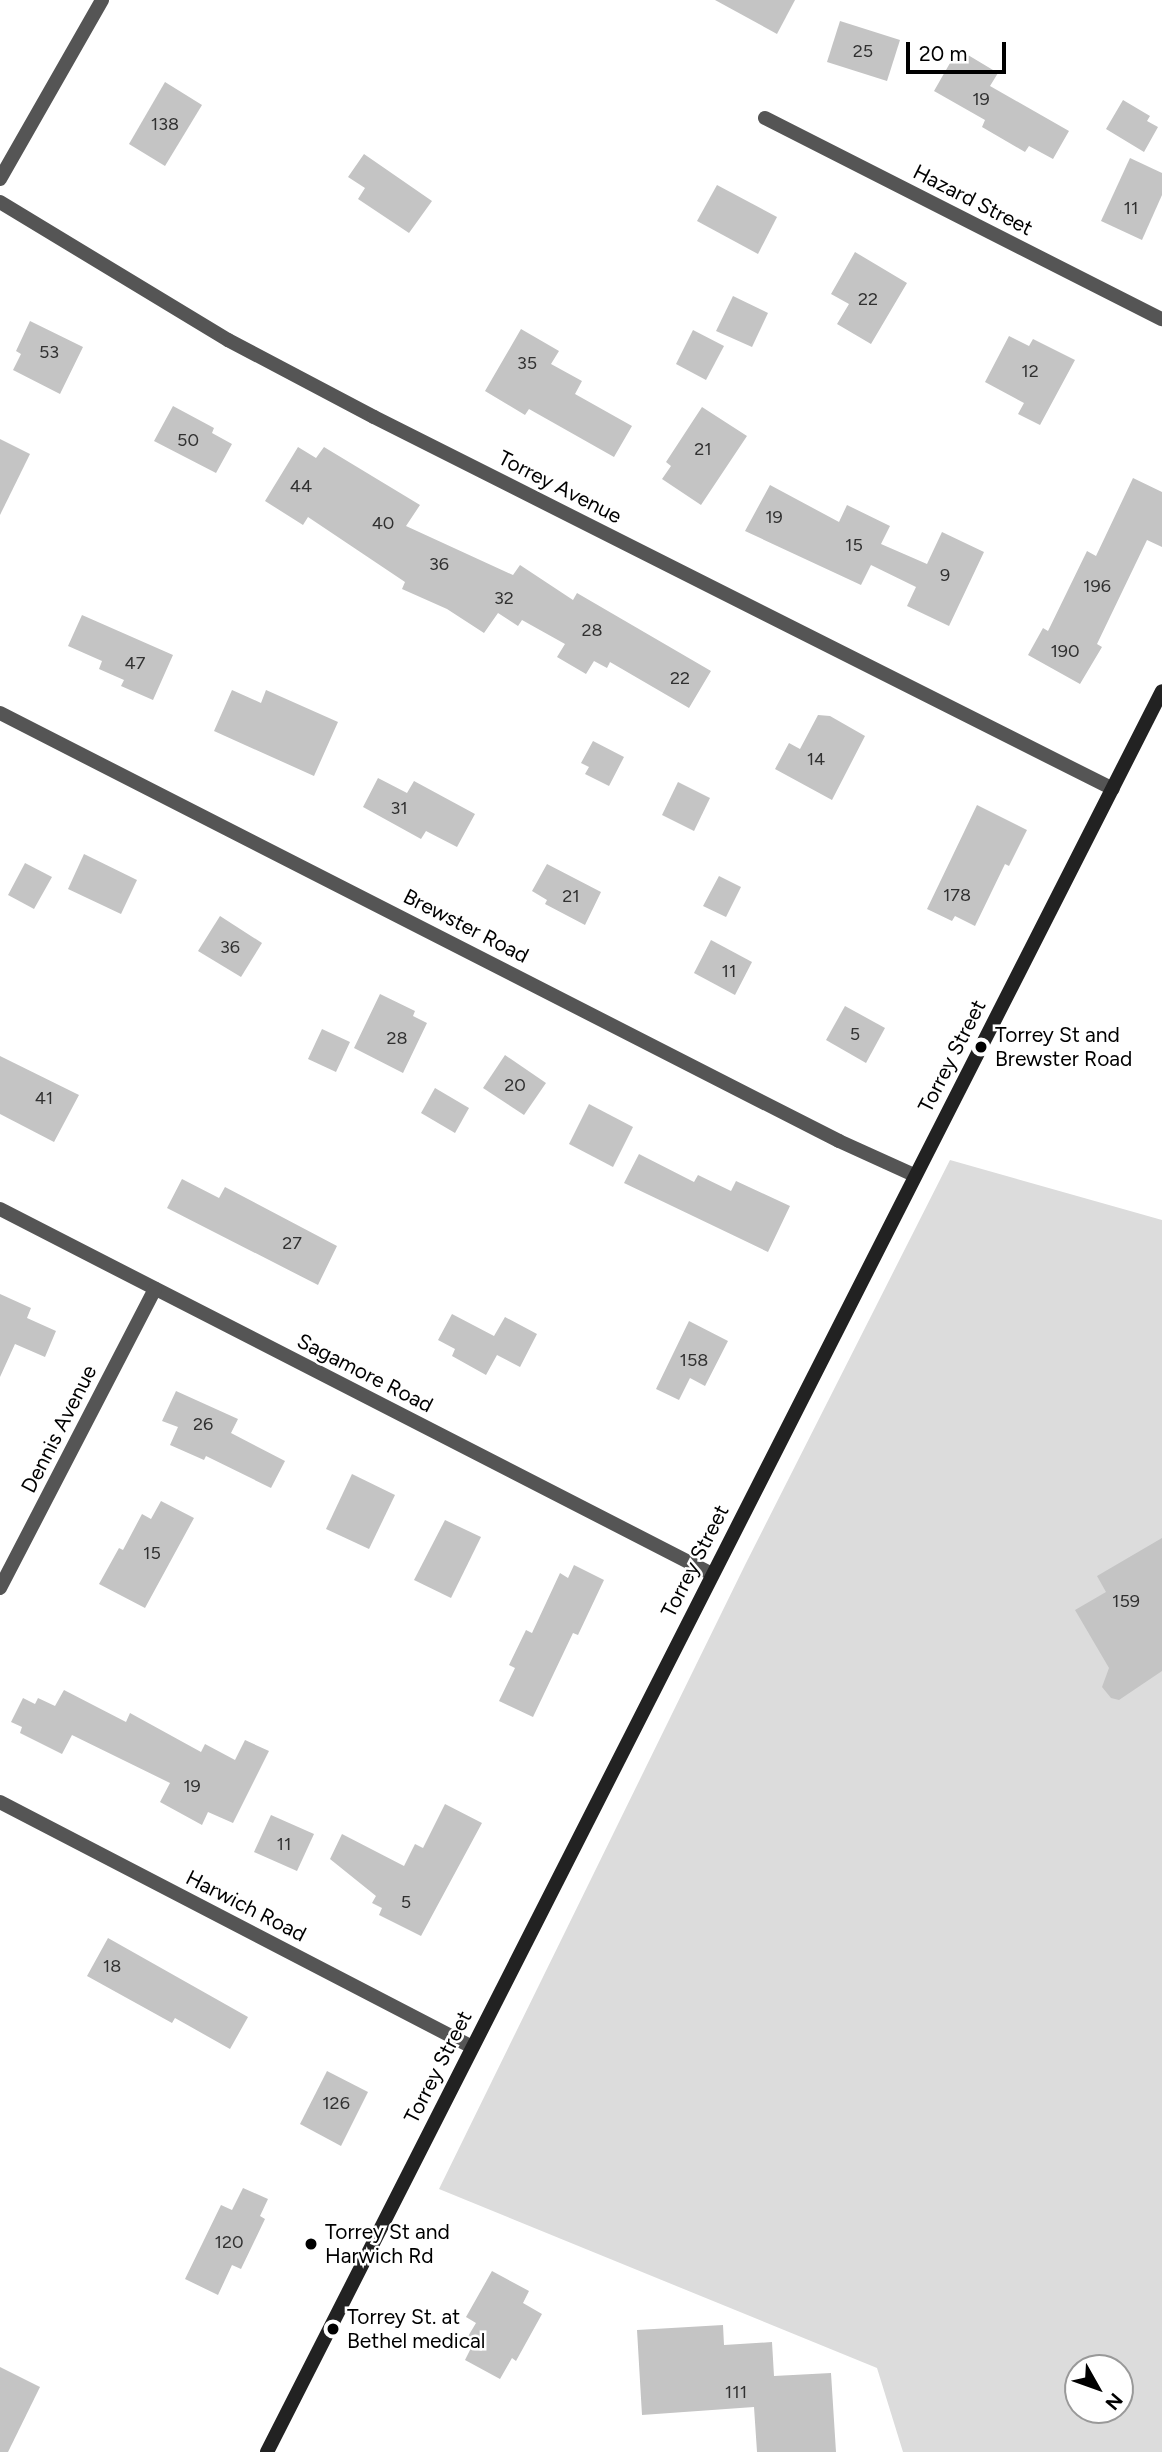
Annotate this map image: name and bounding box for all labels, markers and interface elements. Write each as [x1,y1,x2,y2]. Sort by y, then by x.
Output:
scale bar [910,28,1010,72]
house number: 25 [853,40,873,62]
text: 20 m [919,41,967,66]
house number: 19 [972,88,990,110]
house number: 138 [151,113,179,135]
street label: Hazard Street [909,159,1037,241]
house number: 11 [1124,197,1138,219]
house number: 22 [858,288,878,310]
house number: 53 [39,341,59,363]
house number: 35 [517,352,537,374]
house number: 12 [1021,360,1039,382]
house number: 50 [177,429,199,451]
house number: 21 [694,438,712,460]
street label: Torrey Avenue [494,445,626,529]
house number: 44 [290,475,312,497]
house number: 19 [765,506,783,528]
house number: 40 [372,512,394,534]
house number: 15 [845,534,863,556]
house number: 36 [429,553,449,575]
house number: 9 [940,564,950,586]
house number: 196 [1083,575,1111,597]
house number: 32 [494,587,514,609]
house number: 28 [581,619,603,641]
house number: 190 [1050,640,1080,662]
house number: 47 [125,652,145,674]
house number: 22 [670,667,690,689]
house number: 14 [807,748,825,770]
house number: 31 [390,797,408,819]
street label: Brewster Road [399,884,533,968]
house number: 178 [943,884,971,906]
house number: 21 [562,885,580,907]
house number: 36 [220,936,240,958]
house number: 11 [722,960,736,982]
street label: Torrey Street [913,996,991,1116]
place label: Torrey St and Brewster Road [995,1022,1132,1072]
house number: 5 [850,1023,860,1045]
house number: 28 [386,1027,408,1049]
marker: Torrey St and Brewster Road [973,1039,989,1055]
house number: 20 [504,1074,526,1096]
house number: 41 [35,1087,53,1109]
house number: 27 [282,1232,302,1254]
street label: Sagamore Road [293,1328,437,1418]
house number: 158 [680,1349,708,1371]
street label: Dennis Avenue [16,1361,102,1497]
house number: 26 [193,1413,213,1435]
street label: Torrey Street [656,1501,734,1621]
house number: 15 [143,1542,161,1564]
house number: 159 [1112,1590,1140,1612]
house number: 19 [183,1775,201,1797]
house number: 11 [277,1833,291,1855]
street label: Harwich Road [182,1865,310,1947]
house number: 5 [401,1891,411,1913]
house number: 18 [103,1955,121,1977]
street label: Torrey Street [399,2007,477,2127]
house number: 126 [322,2092,350,2114]
place label: Torrey St and Harwich Rd [325,2219,450,2269]
house number: 120 [214,2231,244,2253]
marker: Torrey St and Harwich Rd [303,2236,319,2252]
place label: Torrey St. at Bethel medical [347,2304,485,2354]
marker: Torrey St. at Bethel medical [325,2321,341,2337]
north arrow [1064,2354,1134,2424]
house number: 111 [725,2381,747,2403]
text: N [1100,2389,1127,2415]

